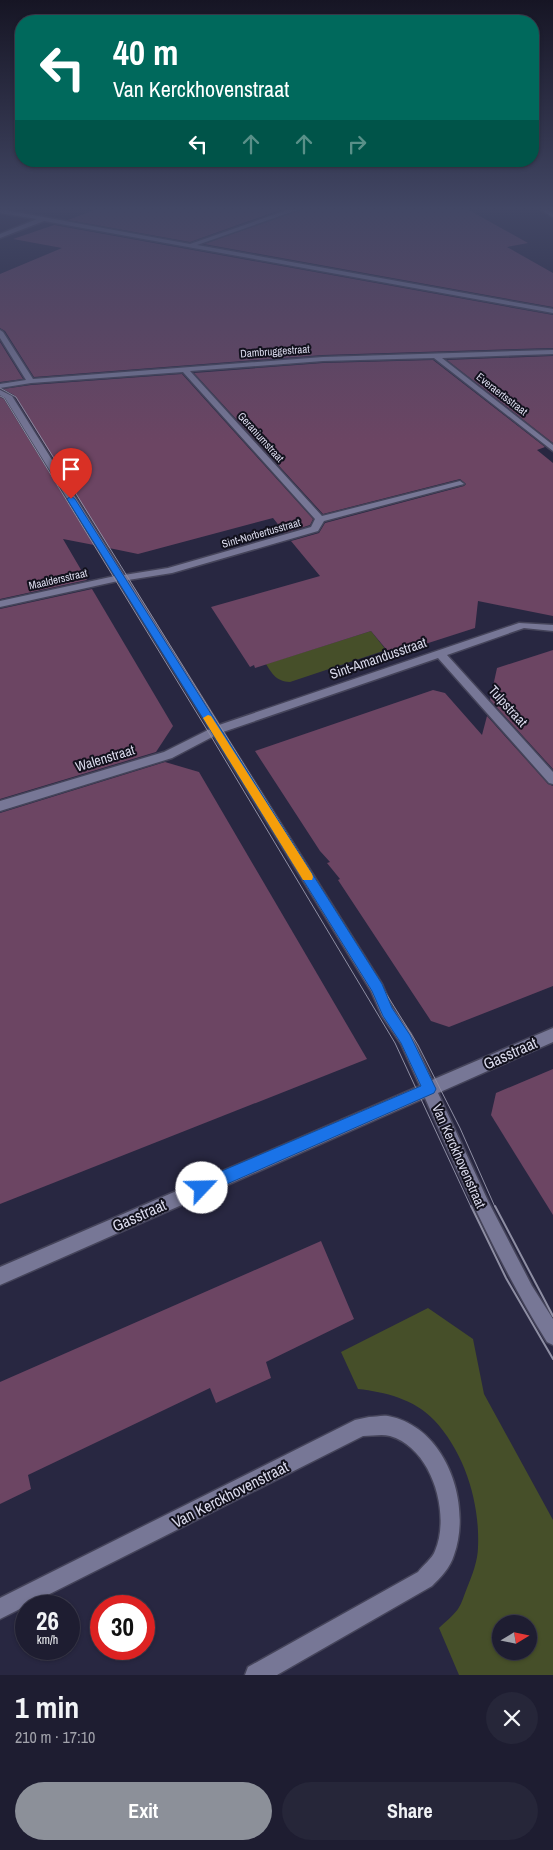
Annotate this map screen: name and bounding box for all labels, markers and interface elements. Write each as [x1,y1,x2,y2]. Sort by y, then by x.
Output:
text: 40 m [113,29,178,76]
icon: left [30,35,95,100]
text: Van Kerckhovenstraat [113,74,289,104]
icon: left [184,130,212,158]
icon: ahead [237,130,265,158]
icon: ahead [290,130,318,158]
icon: right [343,130,371,158]
street label: Dambruggestraat [240,342,311,360]
street label: Everaertsstraat [474,370,531,419]
street label: Geraniumstraat [235,409,287,465]
pin [50,448,92,499]
icon: arrive [57,455,85,483]
street label: Sint-Norbertusstraat [220,515,302,551]
street label: Maaldersstraat [27,565,89,593]
street label: Sint-Amandusstraat [327,633,429,683]
street label: Tulpstraat [485,681,531,731]
street label: Walenstraat [73,740,137,776]
street label: Gasstraat [480,1031,541,1075]
street label: Van Kerckhovenstraat [428,1101,490,1211]
position arrow [175,1161,227,1213]
street label: Gasstraat [109,1193,170,1237]
street label: Van Kerckhovenstraat [168,1455,292,1533]
speed limit sign: 30 [90,1595,155,1660]
text: 26 [36,1604,59,1638]
north arrow [492,1615,538,1660]
map controls [492,1615,537,1660]
text: km/h [37,1632,58,1648]
text: 1 min [15,1687,79,1727]
button: close [486,1692,538,1744]
text: 210 m · 17:10 [15,1726,95,1748]
button: Exit [15,1782,272,1840]
button: Share [282,1782,538,1840]

